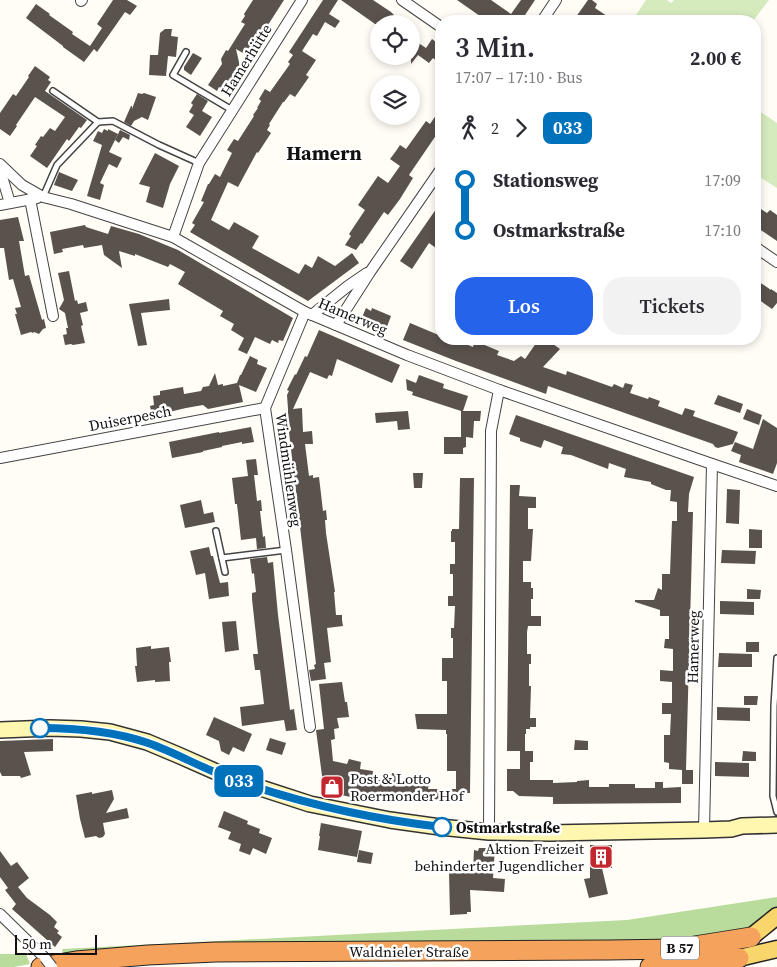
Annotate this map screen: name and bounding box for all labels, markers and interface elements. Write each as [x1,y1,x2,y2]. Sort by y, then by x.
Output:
map controls [370,15,420,125]
button: locate [370,15,420,65]
street label: Hamerhütte [215,20,277,100]
text: 3 Min. [455,28,535,66]
text: 2.00 € [690,45,741,71]
text: 17:07 – 17:10 · Bus [455,66,583,88]
button: layers [370,75,420,125]
icon: walk [455,114,483,142]
icon: forward [507,114,535,142]
text: 033 [553,115,582,140]
text: 2 [491,117,499,139]
district label: Hamern [286,139,362,167]
text: Stationsweg [493,167,598,193]
text: 17:09 [704,169,741,191]
text: Ostmarkstraße [493,217,625,243]
text: 17:10 [704,219,741,241]
button: Los [455,277,593,335]
button: Tickets [603,277,741,335]
street label: Hamerweg [315,292,391,340]
street label: Duiserpesch [87,400,173,436]
street label: Windmühlenweg [271,412,307,528]
street label: Hamerweg [682,610,704,684]
unlabelled marker [30,718,50,738]
line badge: 033 [210,765,268,797]
text: 033 [224,768,254,793]
place label: Post & Lotto Roermonder Hof [350,768,465,806]
shop icon: Post & Lotto Roermonder Hof [319,774,345,800]
marker: Ostmarkstraße [432,817,452,837]
place label: Ostmarkstraße [456,817,560,838]
place label: Aktion Freizeit behinderter Jugendlicher [414,838,585,876]
building icon: Aktion Freizeit behinderter Jugendlicher [588,844,614,870]
scale bar [15,932,98,955]
text: 50 m [22,934,52,954]
road number: B 57 [661,936,699,960]
street label: Waldnieler Straße [349,941,469,962]

